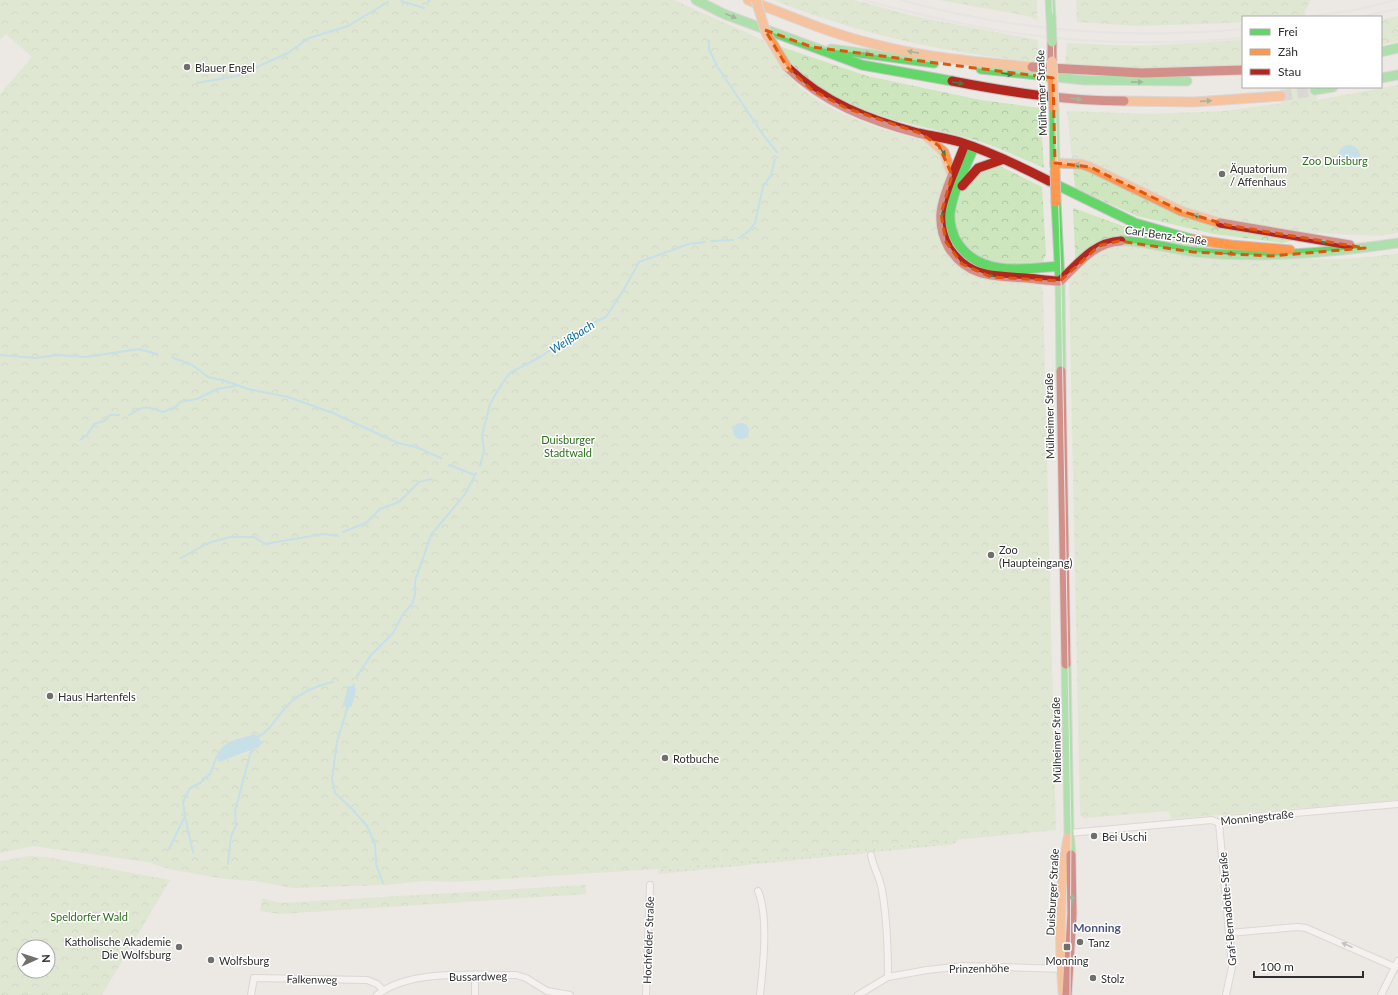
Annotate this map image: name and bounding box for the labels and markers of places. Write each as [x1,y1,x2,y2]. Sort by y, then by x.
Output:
place label: Blauer Engel [195,61,255,74]
marker: Blauer Engel [182,62,192,72]
place label: Äquatorium / Affenhaus [1230,162,1287,188]
marker: Äquatorium / Affenhaus [1217,169,1227,179]
place label: Zoo (Haupteingang) [999,543,1072,569]
marker: Zoo (Haupteingang) [986,550,996,560]
place label: Haus Hartenfels [58,690,136,703]
marker: Haus Hartenfels [45,691,55,701]
place label: Rotbuche [673,752,719,765]
marker: Rotbuche [660,753,670,763]
place label: Bei Uschi [1102,830,1147,843]
marker: Bei Uschi [1089,831,1099,841]
place label: Katholische Akademie Die Wolfsburg [64,935,171,961]
place label: Tanz [1088,936,1110,949]
marker: Tanz [1075,937,1085,947]
marker: Katholische Akademie Die Wolfsburg [174,942,184,952]
marker: Monning [1062,942,1072,952]
place label: Wolfsburg [219,954,269,967]
place label: Monning [1045,954,1089,967]
marker: Wolfsburg [206,955,216,965]
place label: Stolz [1101,972,1124,985]
marker: Stolz [1088,973,1098,983]

